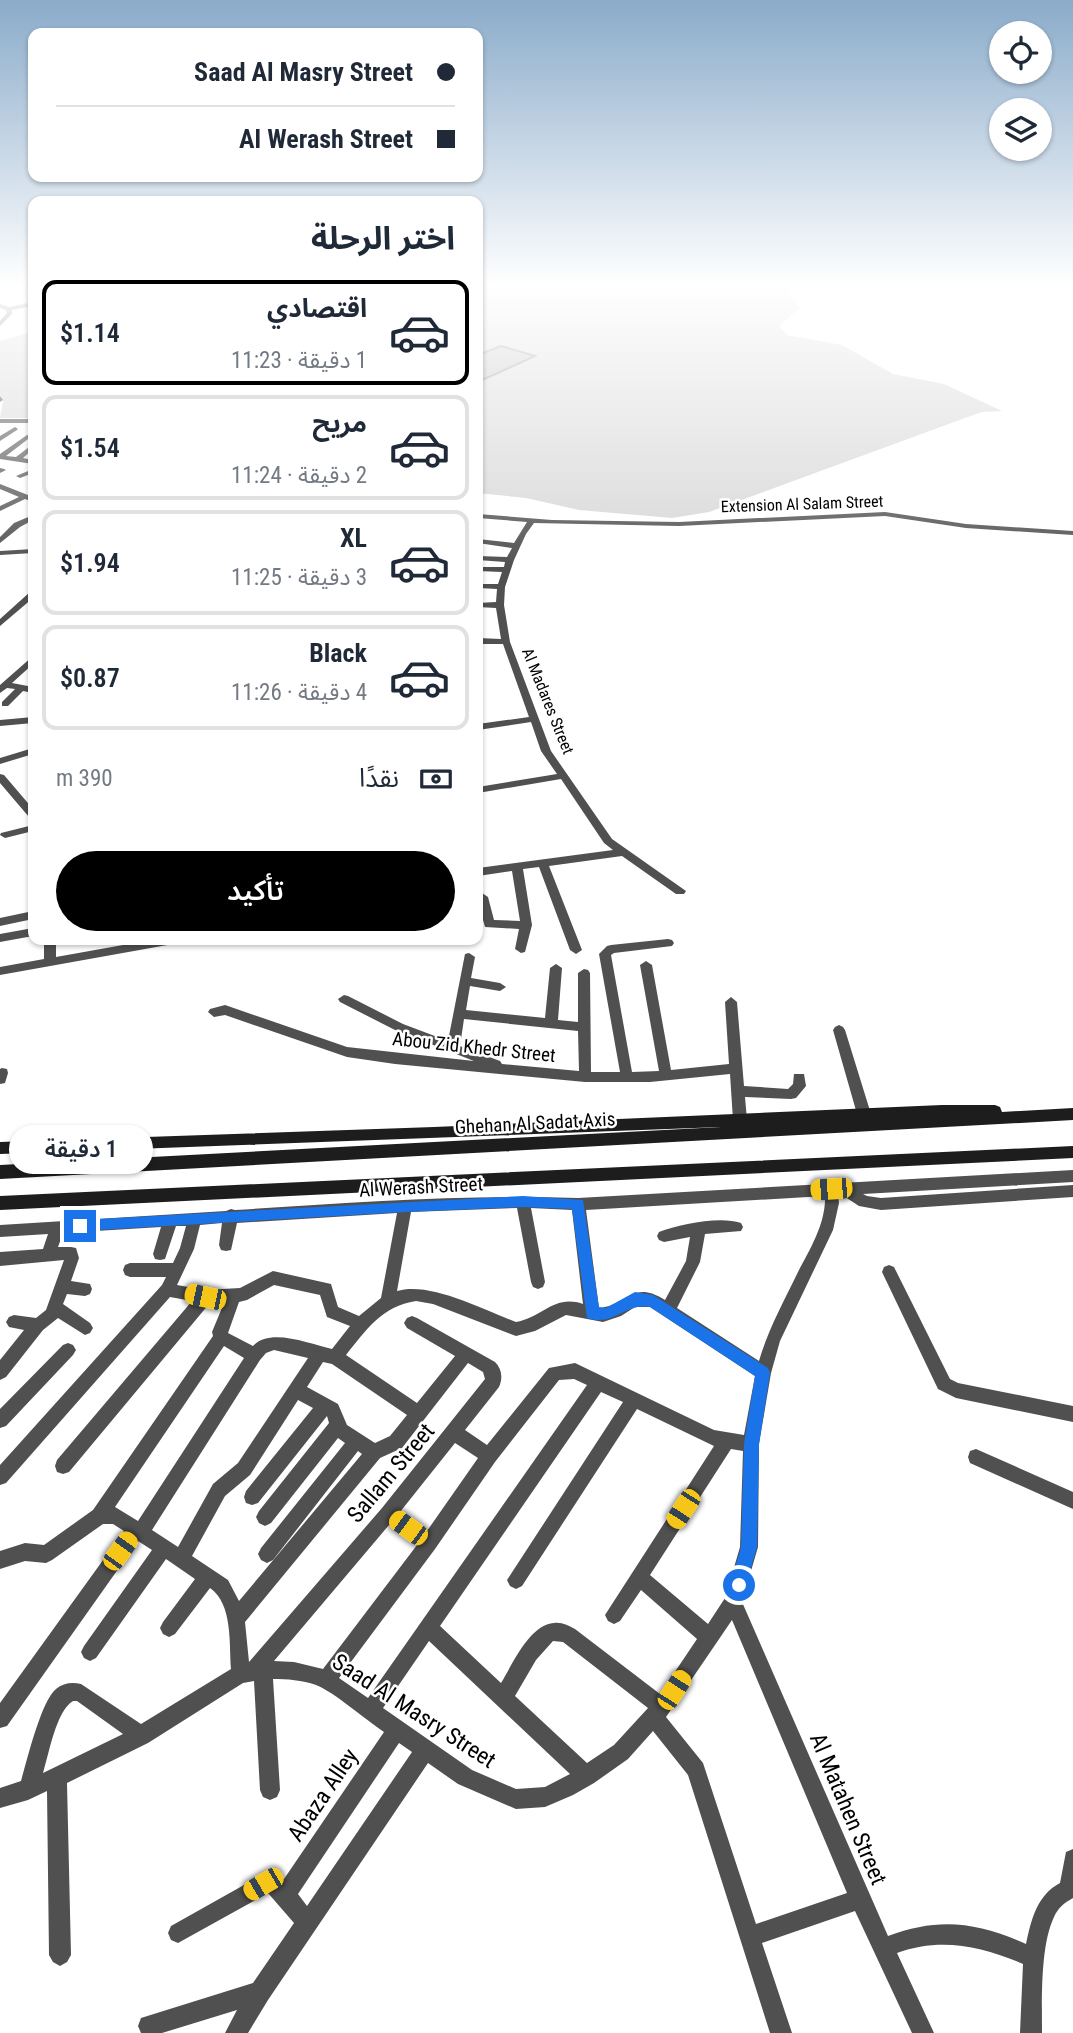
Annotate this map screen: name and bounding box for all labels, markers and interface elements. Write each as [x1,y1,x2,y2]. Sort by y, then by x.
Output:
map controls [989,21,1052,161]
button: locate [989,21,1052,84]
text: Saad Al Masry Street [194,57,413,87]
button: layers [989,98,1052,161]
text: Al Werash Street [239,124,413,154]
text: اختر الرحلة [311,219,455,257]
text: اقتصادي [267,293,367,323]
icon: car [388,301,451,364]
text: $1.14 [60,318,120,348]
text: 1 دقيقة · 11:23 [231,347,367,374]
text: مريح [312,408,367,438]
icon: car [388,416,451,479]
text: $1.54 [60,433,120,463]
text: 2 دقيقة · 11:24 [231,462,367,489]
street label: Extension Al Salam Street [720,492,884,516]
text: XL [340,523,367,553]
icon: car [388,531,451,594]
text: $1.94 [60,548,120,578]
text: 3 دقيقة · 11:25 [231,564,367,591]
text: Black [309,638,367,668]
street label: Al Madares Street [518,645,578,757]
icon: car [388,646,451,709]
text: $0.87 [60,663,120,693]
text: 4 دقيقة · 11:26 [231,679,367,706]
icon: cash [417,760,455,798]
text: نقدًا [359,763,399,793]
text: 390 m [56,765,113,792]
button: تأكيد [56,851,455,931]
street label: Abou Zid Khedr Street [391,1027,557,1067]
street label: Ghehan Al Sadat Axis [454,1107,616,1139]
callout: 1 دقيقة [8,1124,152,1174]
text: 1 دقيقة [45,1136,117,1163]
street label: Al Werash Street [358,1172,484,1202]
car [810,1177,853,1201]
route end [64,1210,96,1242]
car [183,1282,228,1312]
street label: Sallam Street [342,1418,440,1528]
car [663,1486,704,1532]
car [385,1507,432,1549]
car [100,1528,141,1574]
route start [723,1569,755,1601]
street label: Saad Al Masry Street [327,1648,501,1774]
car [654,1667,695,1713]
street label: Al Matahen Street [804,1729,892,1889]
street label: Abaza Alley [282,1743,364,1847]
car [240,1864,287,1904]

